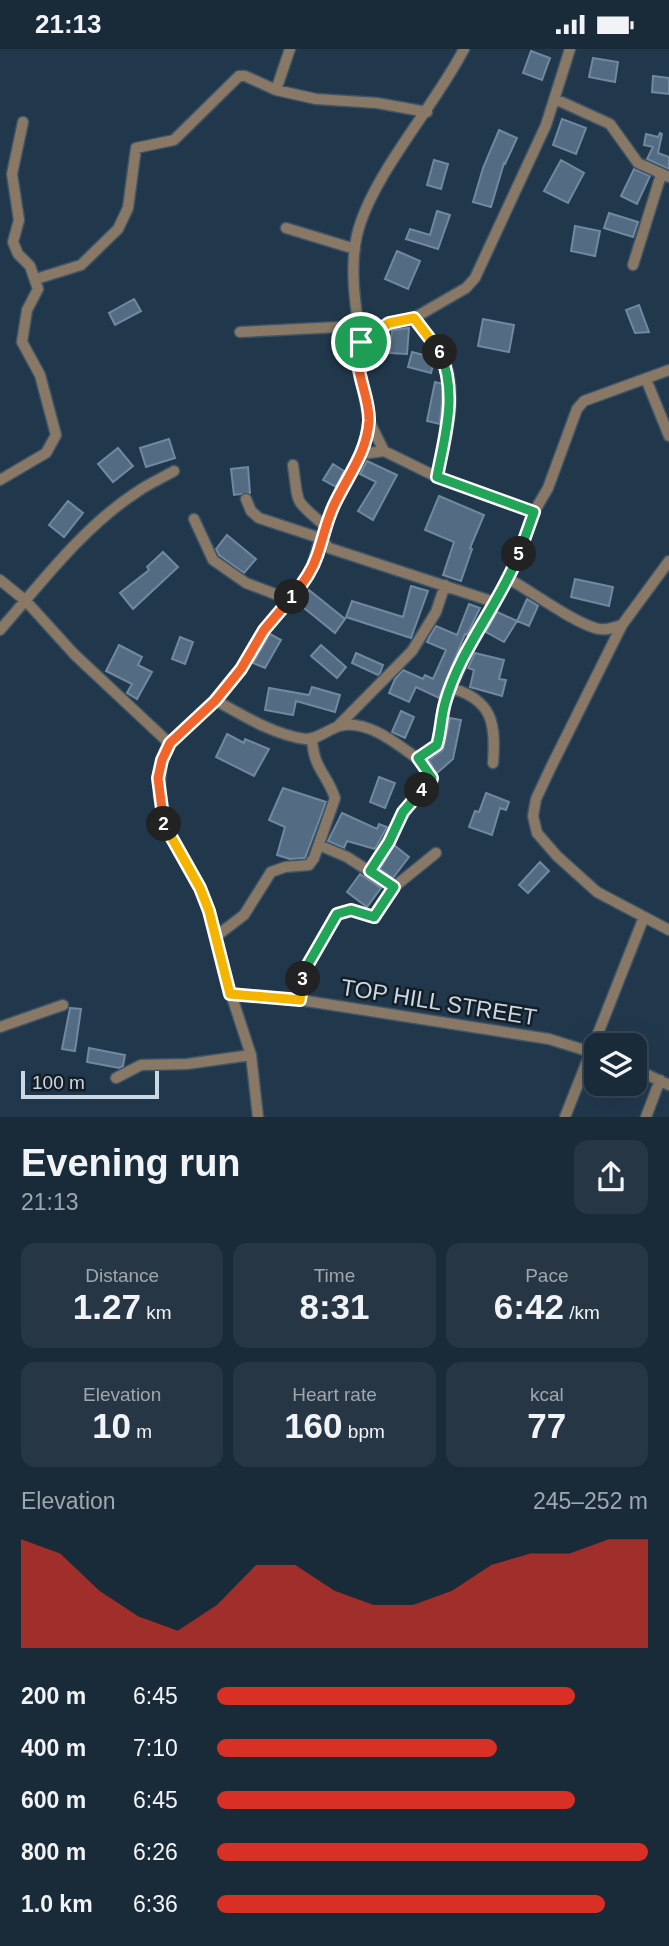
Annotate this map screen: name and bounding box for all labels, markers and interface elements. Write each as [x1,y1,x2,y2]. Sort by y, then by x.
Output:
text: 21:13 [35,9,102,39]
pin [331,312,391,372]
icon: arrive [342,323,380,361]
pin: 6 [422,335,458,369]
text: 6 [434,341,445,362]
pin: 5 [502,537,536,571]
text: 5 [513,543,524,564]
pin: 1 [274,579,310,615]
text: 1 [286,586,297,607]
pin: 4 [404,773,440,807]
text: 4 [416,779,427,800]
pin: 2 [146,807,182,841]
text: 2 [158,813,169,834]
pin: 3 [286,961,320,997]
text: 3 [297,968,308,989]
street label: TOP HILL STREET [339,974,539,1030]
map controls [584,1033,647,1096]
button: layers [584,1033,647,1096]
scale bar [21,1067,159,1099]
text: 100 m [32,1072,85,1093]
button: share [574,1140,648,1214]
text: Evening run [21,1142,241,1184]
text: 21:13 [21,1189,79,1215]
text: Distance [85,1265,159,1286]
text: Time [314,1265,355,1286]
text: Pace [525,1265,568,1286]
text: 1.27 [73,1287,141,1326]
text: 8:31 [299,1287,370,1326]
text: 6:42 [494,1287,564,1326]
text: km [141,1302,172,1323]
text: /km [564,1302,600,1323]
text: Elevation [83,1384,161,1405]
text: Heart rate [292,1384,377,1405]
text: kcal [530,1384,564,1405]
text: 10 [92,1406,131,1445]
text: 160 [284,1406,343,1445]
text: 77 [527,1406,566,1445]
text: m [131,1421,152,1442]
text: bpm [343,1421,385,1442]
text: Elevation [21,1488,116,1514]
text: 245–252 m [533,1488,648,1514]
text: 200 m [21,1683,86,1709]
text: 6:45 [133,1683,178,1709]
text: 400 m [21,1735,86,1761]
text: 7:10 [133,1735,178,1761]
text: 600 m [21,1787,86,1813]
text: 6:45 [133,1787,178,1813]
text: 800 m [21,1839,86,1865]
text: 6:26 [133,1839,178,1865]
text: 1.0 km [21,1891,93,1917]
text: 6:36 [133,1891,178,1917]

